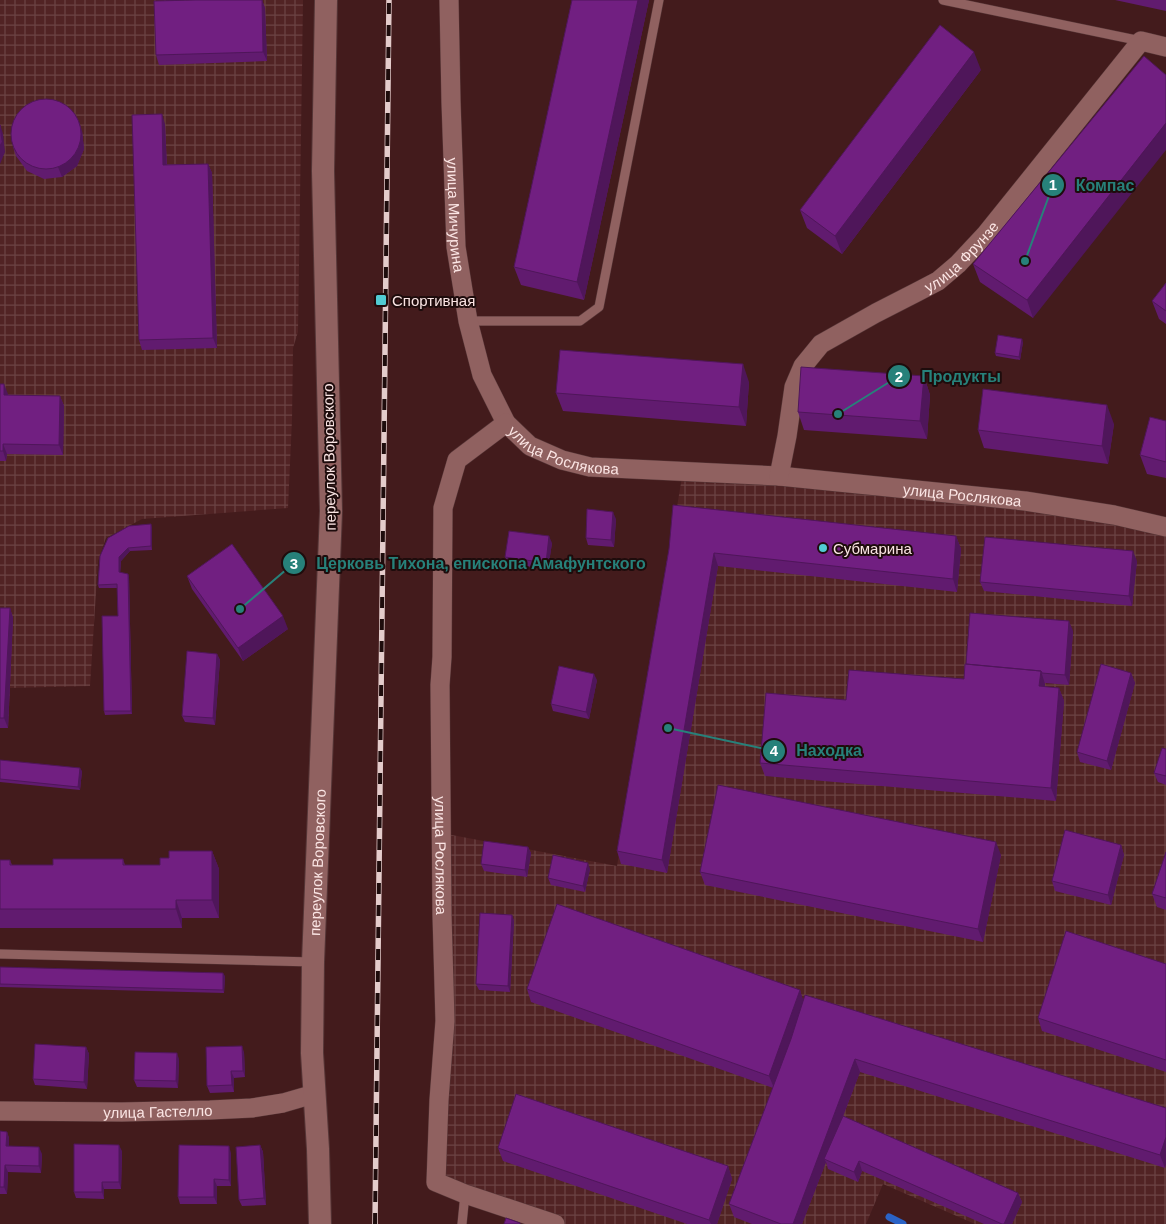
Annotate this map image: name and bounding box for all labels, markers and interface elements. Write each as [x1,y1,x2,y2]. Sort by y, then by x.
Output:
street label: улица Мичурина [444,157,469,274]
callout: Компас [1040,170,1144,201]
text: 1 [1049,176,1057,193]
text: Компас [1076,177,1134,194]
street label: улица Фрунзе [921,218,1002,295]
place label: Спортивная [392,292,475,309]
marker: Спортивная [374,293,388,307]
callout: Продукты [887,361,1011,392]
text: 2 [895,368,903,385]
text: Продукты [921,368,1001,385]
street label: переулок Воровского [319,383,339,531]
street label: улица Рослякова [505,422,620,477]
street label: улица Рослякова [902,480,1023,509]
place label: Субмарина [833,540,912,557]
marker: Субмарина [817,542,829,554]
callout: Церковь Тихона, епископа Амафунтского [281,548,656,579]
text: 3 [290,555,298,572]
text: Церковь Тихона, епископа Амафунтского [316,555,646,572]
callout: Находка [761,735,872,766]
text: 4 [770,742,779,759]
text: Находка [796,742,862,759]
street label: переулок Воровского [306,788,328,936]
street label: улица Рослякова [432,796,451,916]
street label: улица Гастелло [103,1101,213,1121]

